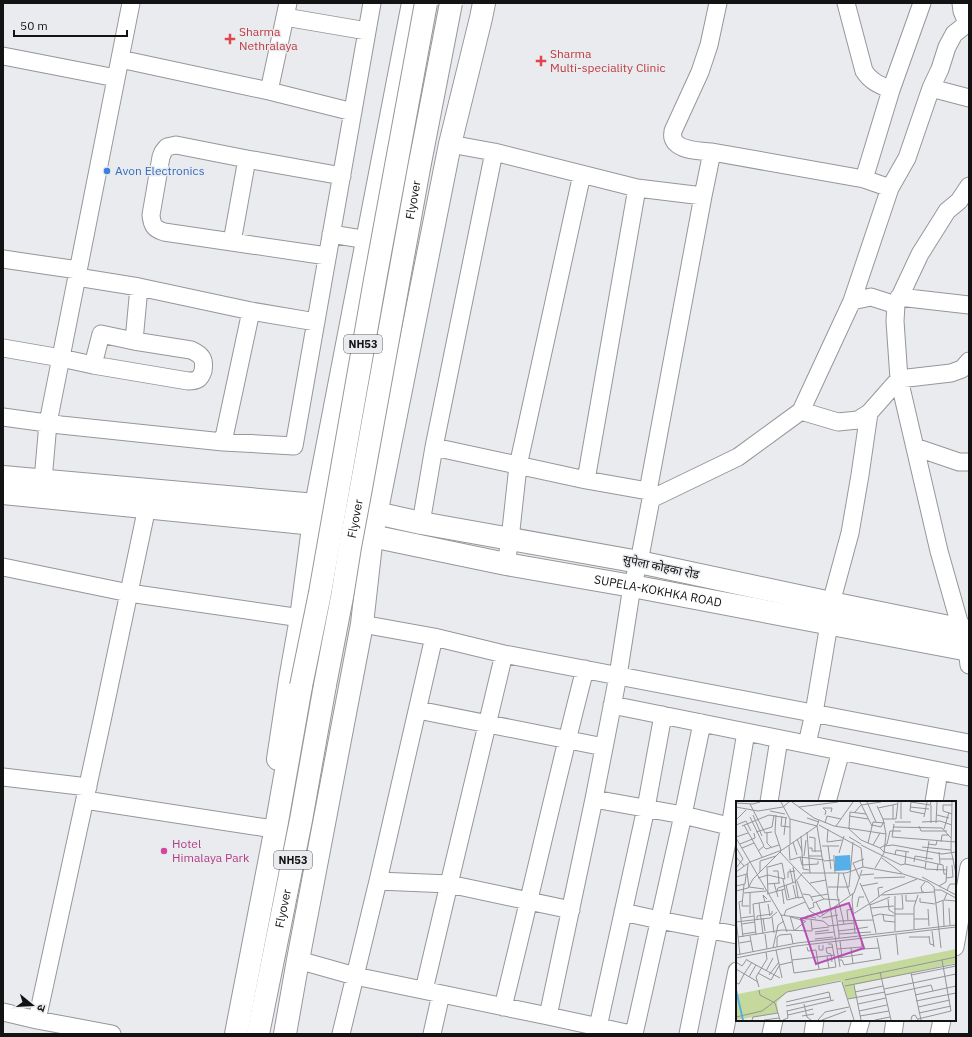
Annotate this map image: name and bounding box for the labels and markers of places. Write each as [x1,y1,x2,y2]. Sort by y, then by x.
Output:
place label: Sharma Nethralaya [239,24,298,53]
marker: Sharma Nethralaya [224,33,236,45]
place label: Sharma Multi-speciality Clinic [550,46,665,75]
marker: Sharma Multi-speciality Clinic [535,55,547,67]
place label: Avon Electronics [115,163,205,178]
marker: Avon Electronics [102,166,112,176]
place label: Hotel Himalaya Park [172,836,250,865]
marker: Hotel Himalaya Park [159,846,169,856]

